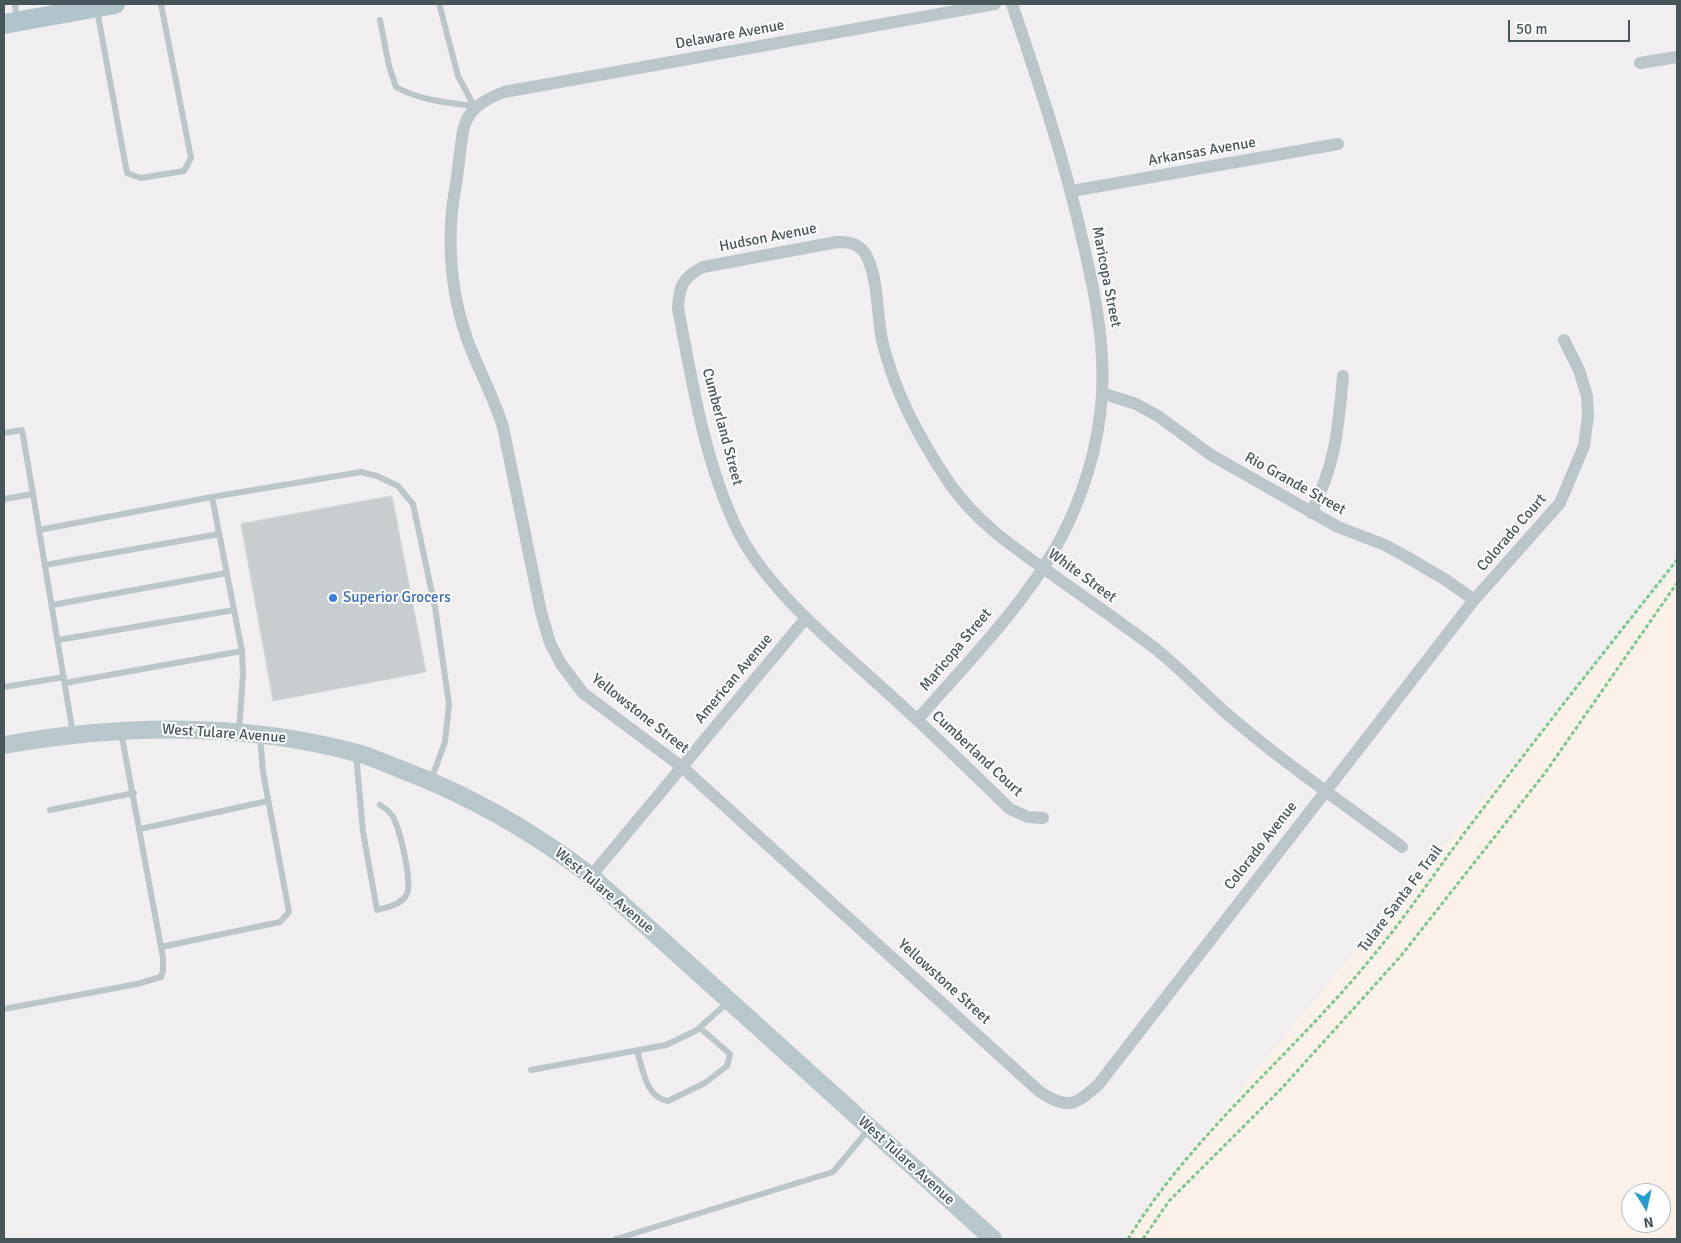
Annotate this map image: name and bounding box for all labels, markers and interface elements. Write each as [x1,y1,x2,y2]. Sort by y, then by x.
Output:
scale bar [1511,10,1634,42]
street label: Delaware Avenue [674,17,786,53]
text: 50 m [1516,20,1547,38]
street label: Arkansas Avenue [1147,134,1257,170]
street label: Hudson Avenue [718,220,818,256]
street label: Maricopa Street [1087,225,1125,329]
street label: Cumberland Street [698,366,746,488]
street label: Rio Grande Street [1241,449,1349,519]
street label: Colorado Court [1473,491,1551,575]
street label: White Street [1044,545,1120,607]
place label: Superior Grocers [343,589,451,607]
marker: Superior Grocers [327,592,339,604]
street label: Maricopa Street [916,605,996,695]
street label: American Avenue [691,630,777,728]
street label: Yellowstone Street [588,670,692,758]
street label: Cumberland Court [928,707,1026,801]
street label: West Tulare Avenue [161,721,287,747]
street label: Colorado Avenue [1221,798,1301,894]
street label: Tulare Santa Fe Trail [1355,842,1447,956]
street label: West Tulare Avenue [551,844,657,938]
street label: Yellowstone Street [894,936,994,1028]
street label: West Tulare Avenue [854,1113,958,1209]
north arrow [1621,1183,1671,1233]
text: N [1642,1213,1655,1231]

